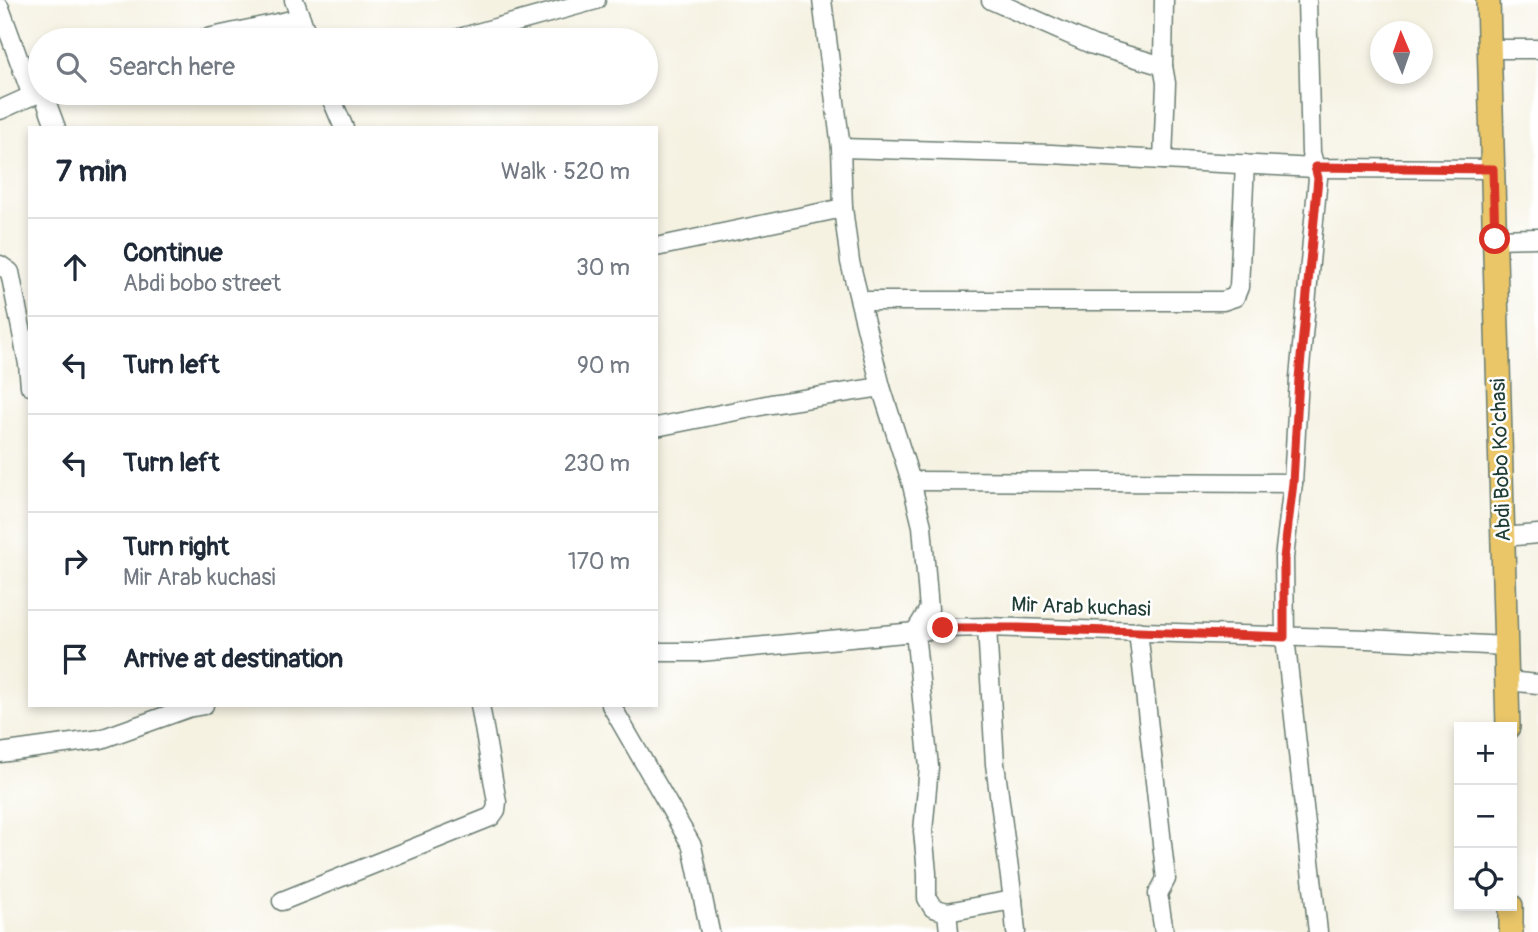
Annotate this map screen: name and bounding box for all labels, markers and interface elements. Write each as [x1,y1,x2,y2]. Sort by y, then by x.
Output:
north arrow [1370,21,1433,84]
search box [28,28,658,105]
icon: search [52,48,90,86]
text: Search here [108,51,235,83]
text: 7 min [56,153,127,190]
text: Walk · 520 m [501,157,630,186]
route start [1479,223,1510,254]
text: Continue [123,237,223,269]
icon: ahead [56,248,94,286]
text: 30 m [576,253,630,282]
text: Abdi bobo street [123,269,281,298]
icon: left [56,346,94,384]
text: Turn left [123,349,219,381]
text: 90 m [577,351,630,380]
street label: Abdi Bobo Ko'chasi [1485,378,1517,542]
icon: left [56,444,94,482]
text: Turn left [123,447,219,479]
text: 230 m [564,449,630,478]
text: Turn right [123,531,229,563]
icon: right [56,542,94,580]
text: 170 m [568,547,630,576]
text: Mir Arab kuchasi [123,563,276,592]
street label: Mir Arab kuchasi [1011,591,1151,623]
route end [927,612,958,643]
icon: arrive [56,640,94,678]
text: Arrive at destination [123,643,343,675]
map controls [1454,722,1517,911]
button: + [1454,722,1517,785]
button: − [1454,785,1517,848]
button: locate [1454,848,1517,911]

